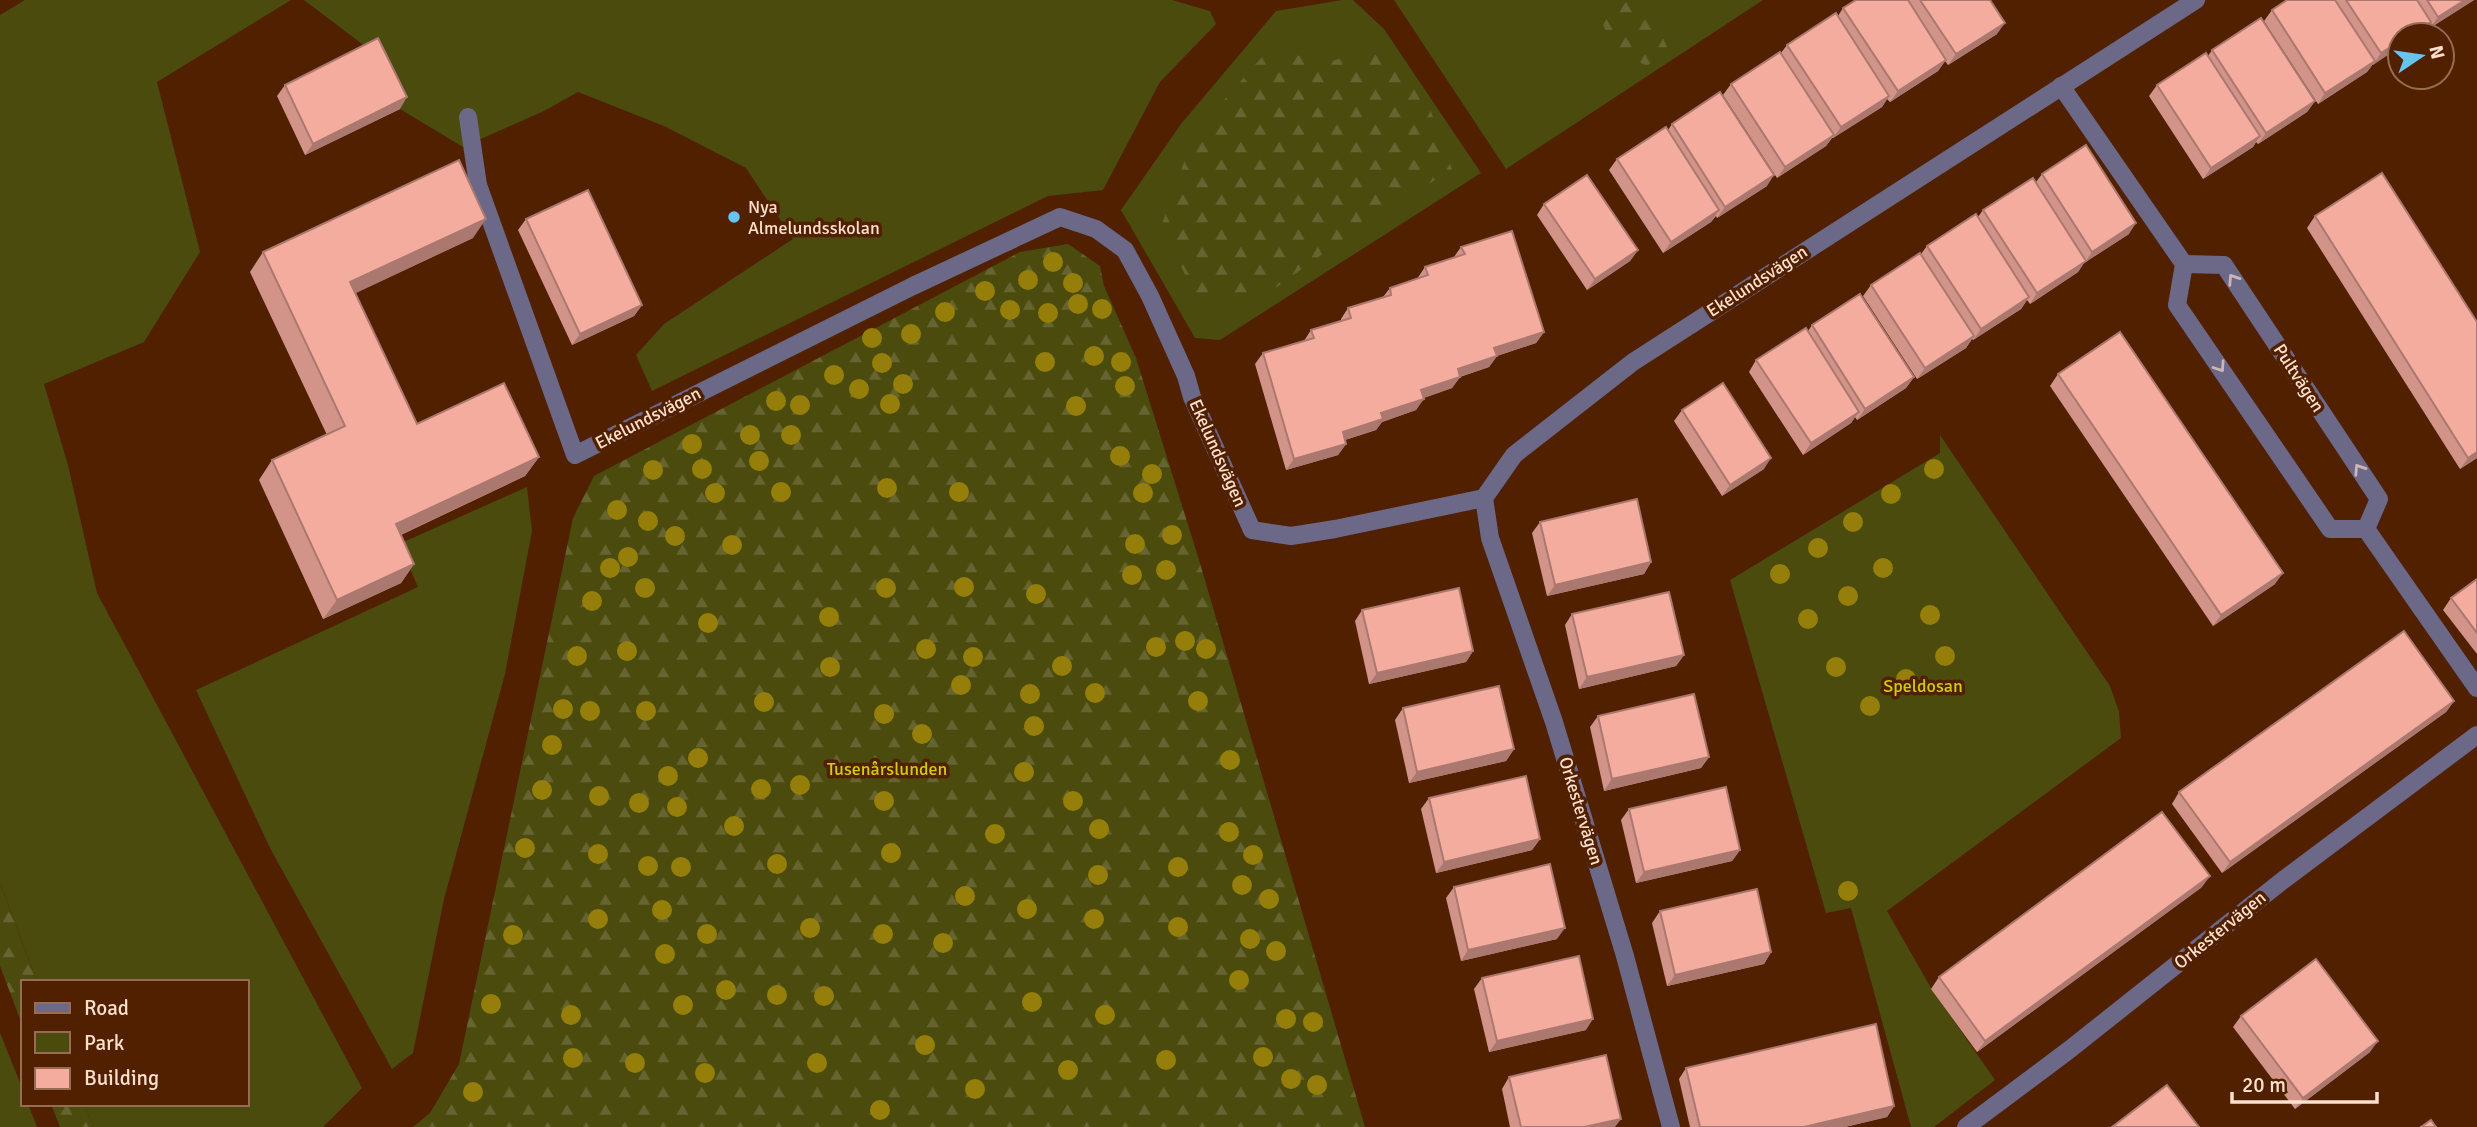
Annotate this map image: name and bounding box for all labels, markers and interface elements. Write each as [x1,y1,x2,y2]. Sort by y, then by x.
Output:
north arrow [2386,21,2456,91]
text: N [2423,43,2450,62]
place label: Nya Almelundsskolan [748,196,880,239]
marker: Nya Almelundsskolan [726,209,742,225]
street label: Ekelundsvägen [1703,240,1811,322]
one-way arrow [2229,274,2242,287]
street label: Pultvägen [2269,340,2329,416]
one-way arrow [2212,359,2224,372]
street label: Ekelundsvägen [592,382,704,454]
street label: Ekelundsvägen [1184,396,1252,510]
one-way arrow [2355,464,2367,477]
park label: Speldosan [1883,675,1963,697]
street label: Orkestervägen [1554,754,1608,868]
park label: Tusenårslunden [827,758,947,780]
street label: Orkestervägen [2170,886,2270,974]
legend [21,980,248,1106]
text: Road [84,995,129,1021]
text: Park [84,1030,125,1056]
scale bar [2232,1060,2377,1104]
text: Building [84,1065,159,1091]
text: 20 m [2242,1072,2286,1098]

